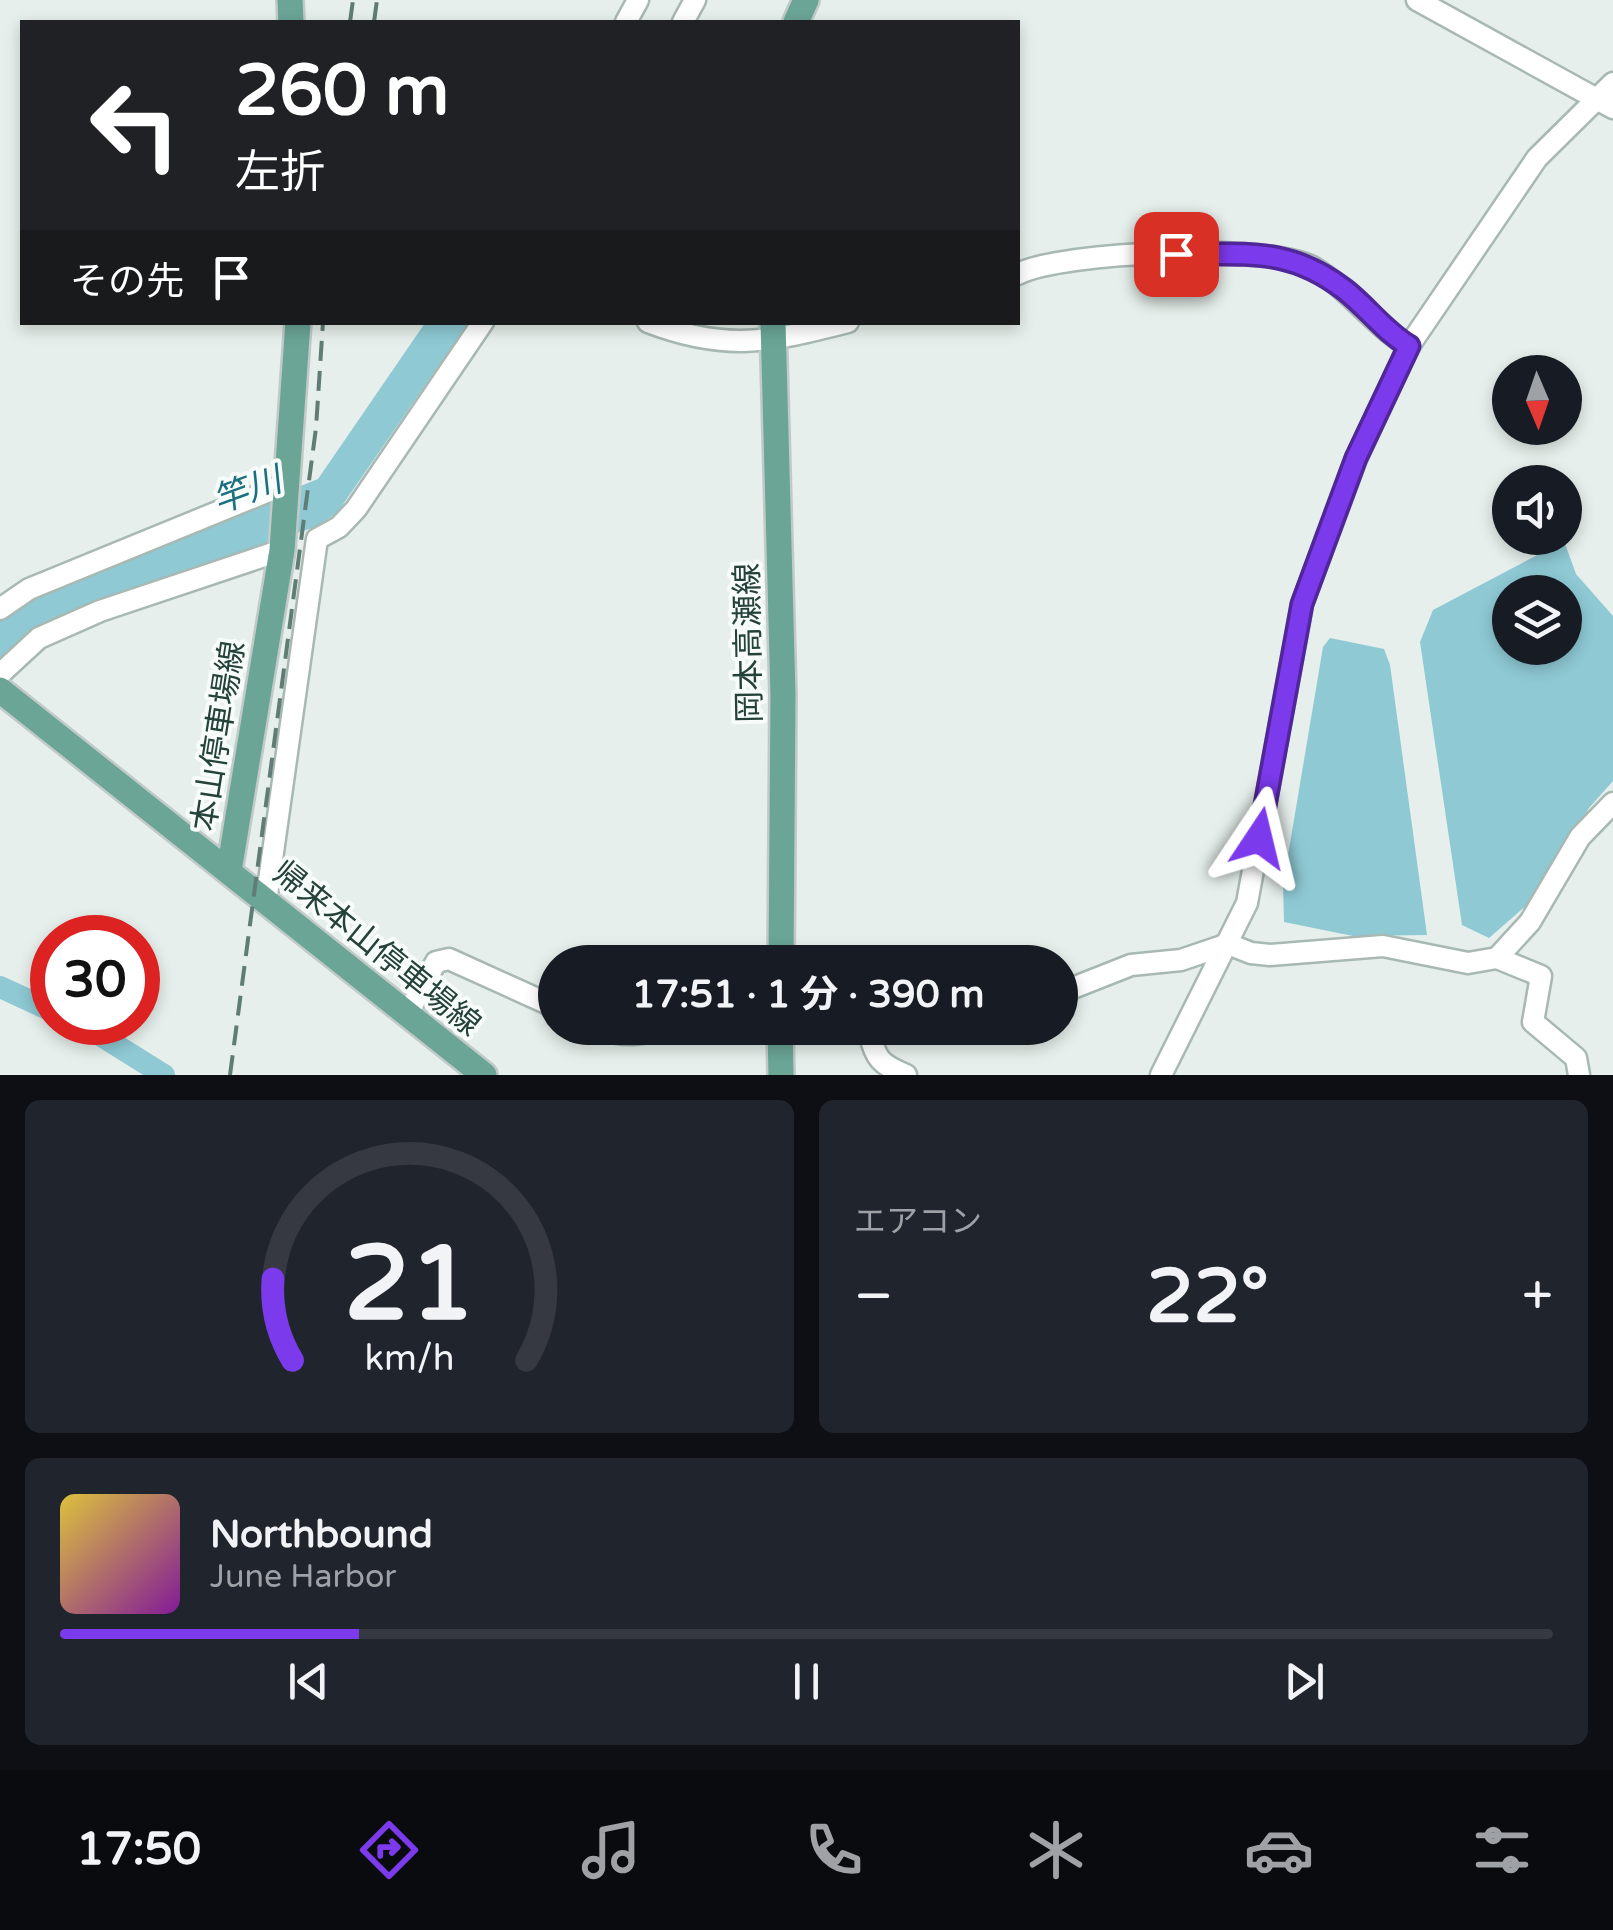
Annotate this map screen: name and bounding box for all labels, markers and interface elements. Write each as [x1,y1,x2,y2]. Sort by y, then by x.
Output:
text: 260 m [235,50,449,134]
icon: left [70,60,200,190]
text: 左折 [235,146,325,200]
pin [1134,212,1219,297]
icon: arrive [1149,227,1204,282]
icon: arrive [204,250,259,305]
text: その先 [70,259,184,305]
north arrow [1492,355,1582,445]
map controls [1492,355,1582,665]
water label: 竿川 [207,458,291,523]
button: sound [1492,465,1582,555]
street label: 岡本高瀬線 [729,563,769,723]
button: layers [1492,575,1582,665]
street label: 本山停車場線 [185,638,253,834]
position arrow [1207,786,1311,890]
street label: 帰来本山停車場線 [265,853,488,1044]
speed limit sign: 30 [30,915,160,1045]
text: 17:51 · 1 分 · 390 m [632,972,984,1018]
text: エアコン [854,1203,982,1241]
text: 21 [344,1223,475,1348]
text: 22° [1146,1252,1269,1342]
text: − [854,1264,893,1330]
text: + [1522,1264,1553,1330]
text: km/h [365,1337,454,1380]
text: Northbound [210,1512,433,1558]
text: June Harbor [210,1558,397,1596]
icon: previous [281,1654,336,1709]
icon: pause [779,1654,834,1709]
icon: next [1277,1654,1332,1709]
icon: directions [354,1815,424,1885]
icon: music [576,1815,646,1885]
icon: phone [799,1815,869,1885]
icon: climate [1021,1815,1091,1885]
icon: car [1244,1815,1314,1885]
icon: filters [1467,1815,1537,1885]
text: 17:50 [76,1823,201,1877]

